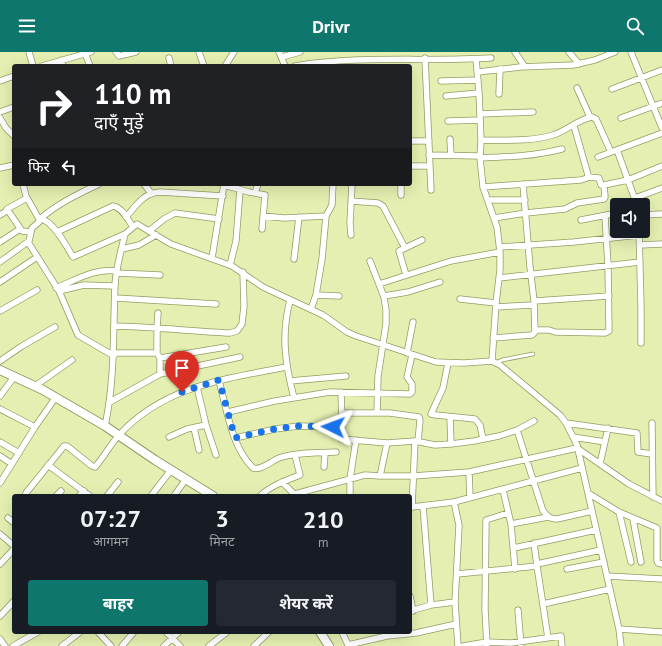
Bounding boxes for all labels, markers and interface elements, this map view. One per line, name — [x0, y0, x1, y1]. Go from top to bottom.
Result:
icon: menu — [16, 15, 38, 37]
text: Drivr — [312, 15, 350, 38]
icon: search — [624, 15, 646, 37]
text: 110 m — [94, 75, 171, 112]
icon: right — [28, 80, 80, 132]
text: दाएँ मुड़ें — [94, 111, 143, 134]
icon: left — [58, 156, 80, 178]
text: फिर — [28, 157, 50, 176]
map controls — [610, 198, 650, 238]
button: sound — [610, 198, 650, 238]
pin — [165, 351, 199, 392]
icon: arrive — [171, 357, 193, 379]
position arrow — [312, 406, 354, 448]
text: 07:27 — [80, 503, 141, 534]
text: 3 — [215, 503, 229, 534]
text: 210 — [303, 504, 344, 535]
text: आगमन — [93, 533, 129, 550]
text: मिनट — [210, 533, 234, 550]
text: m — [318, 534, 328, 551]
button: बाहर — [28, 580, 208, 626]
button: शेयर करें — [216, 580, 396, 626]

